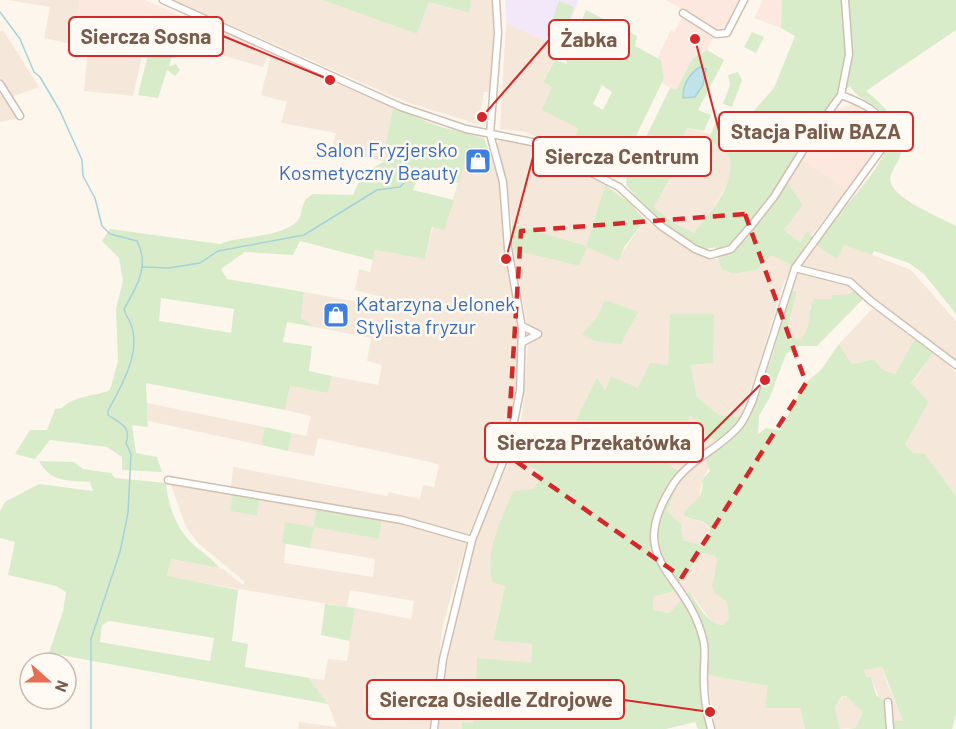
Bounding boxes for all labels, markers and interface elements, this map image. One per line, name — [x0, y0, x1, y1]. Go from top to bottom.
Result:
callout: Siercza Sosna — [69, 17, 223, 56]
callout: Żabka — [549, 20, 629, 59]
text: Siercza Sosna — [81, 23, 211, 48]
text: Żabka — [561, 26, 617, 51]
callout: Stacja Paliw BAZA — [719, 112, 913, 151]
text: Stacja Paliw BAZA — [731, 118, 901, 143]
place label: Salon Fryzjersko Kosmetyczny Beauty — [279, 137, 458, 184]
callout: Siercza Centrum — [533, 137, 711, 176]
text: Siercza Centrum — [545, 143, 699, 168]
shop icon: Salon Fryzjersko Kosmetyczny Beauty — [463, 146, 493, 176]
place label: Katarzyna Jelonek Stylista fryzur — [356, 291, 515, 338]
shop icon: Katarzyna Jelonek Stylista fryzur — [321, 300, 351, 330]
callout: Siercza Przekatówka — [485, 423, 703, 462]
text: Siercza Przekatówka — [497, 429, 691, 454]
north arrow — [18, 651, 78, 711]
text: N — [52, 678, 73, 695]
callout: Siercza Osiedle Zdrojowe — [367, 680, 624, 719]
text: Siercza Osiedle Zdrojowe — [379, 686, 613, 711]

